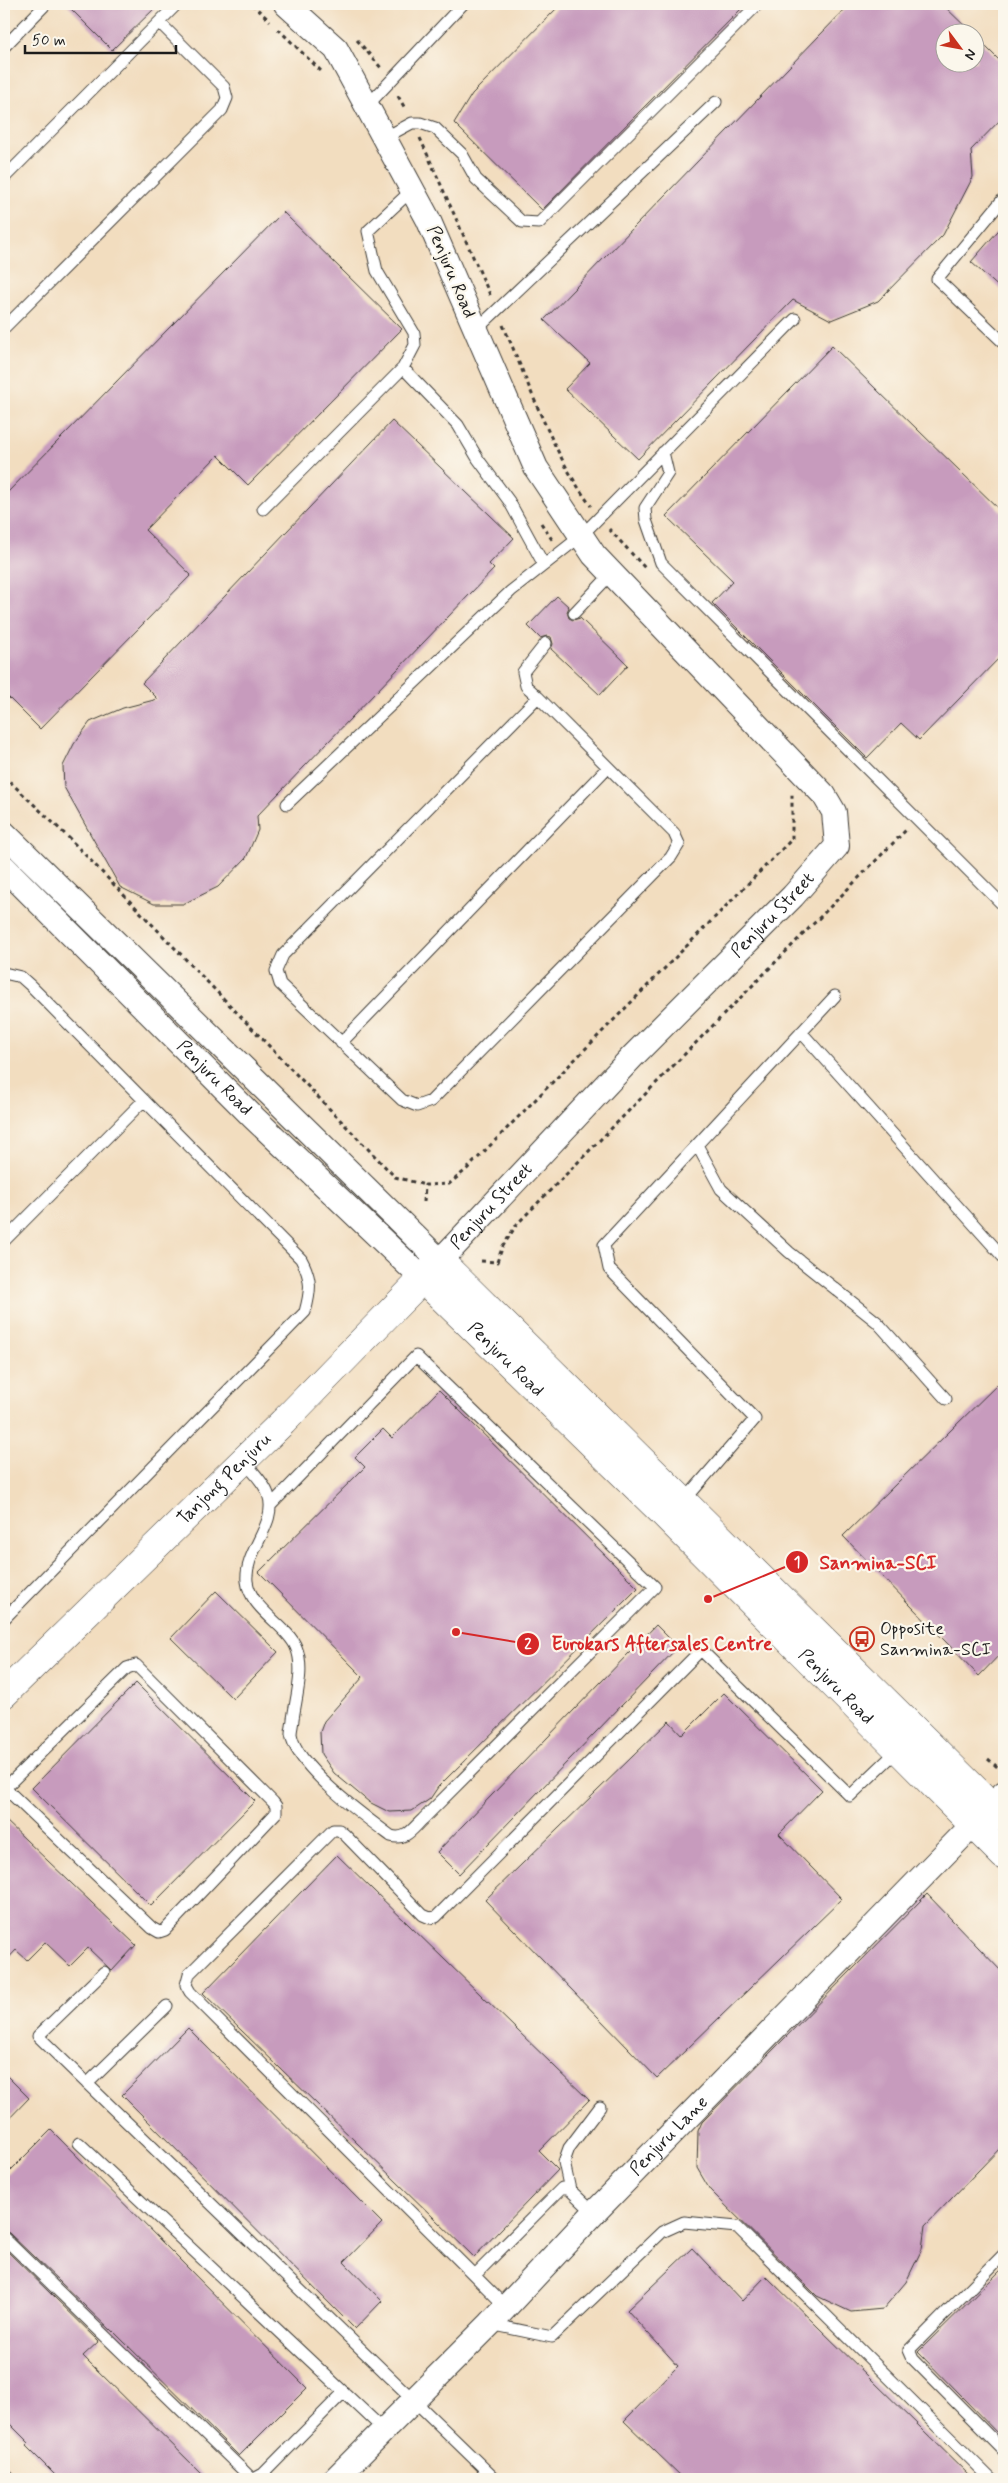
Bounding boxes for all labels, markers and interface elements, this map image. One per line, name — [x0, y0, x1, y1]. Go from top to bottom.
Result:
scale bar — [25, 22, 176, 54]
north arrow — [936, 22, 986, 72]
text: 50 m — [32, 31, 66, 51]
text: N — [960, 46, 980, 63]
street label: Penjuru Road — [421, 222, 481, 322]
street label: Penjuru Street — [726, 867, 820, 963]
street label: Penjuru Road — [171, 1035, 257, 1121]
street label: Penjuru Street — [445, 1158, 538, 1255]
street label: Penjuru Road — [462, 1317, 549, 1402]
street label: Tanjong Penjuru — [172, 1427, 277, 1530]
callout: Sanmina-SCI — [785, 1545, 947, 1579]
text: Sanmina-SCI — [819, 1551, 937, 1576]
text: 1 — [794, 1553, 800, 1573]
place label: Opposite Sanmina-SCI — [880, 1617, 991, 1662]
bus stop icon: Opposite Sanmina-SCI — [849, 1626, 875, 1652]
callout: Eurokars Aftersales Centre — [516, 1627, 784, 1661]
text: Eurokars Aftersales Centre — [552, 1632, 773, 1657]
text: 2 — [524, 1635, 532, 1655]
street label: Penjuru Road — [793, 1644, 879, 1730]
street label: Penjuru Lane — [625, 2091, 714, 2181]

